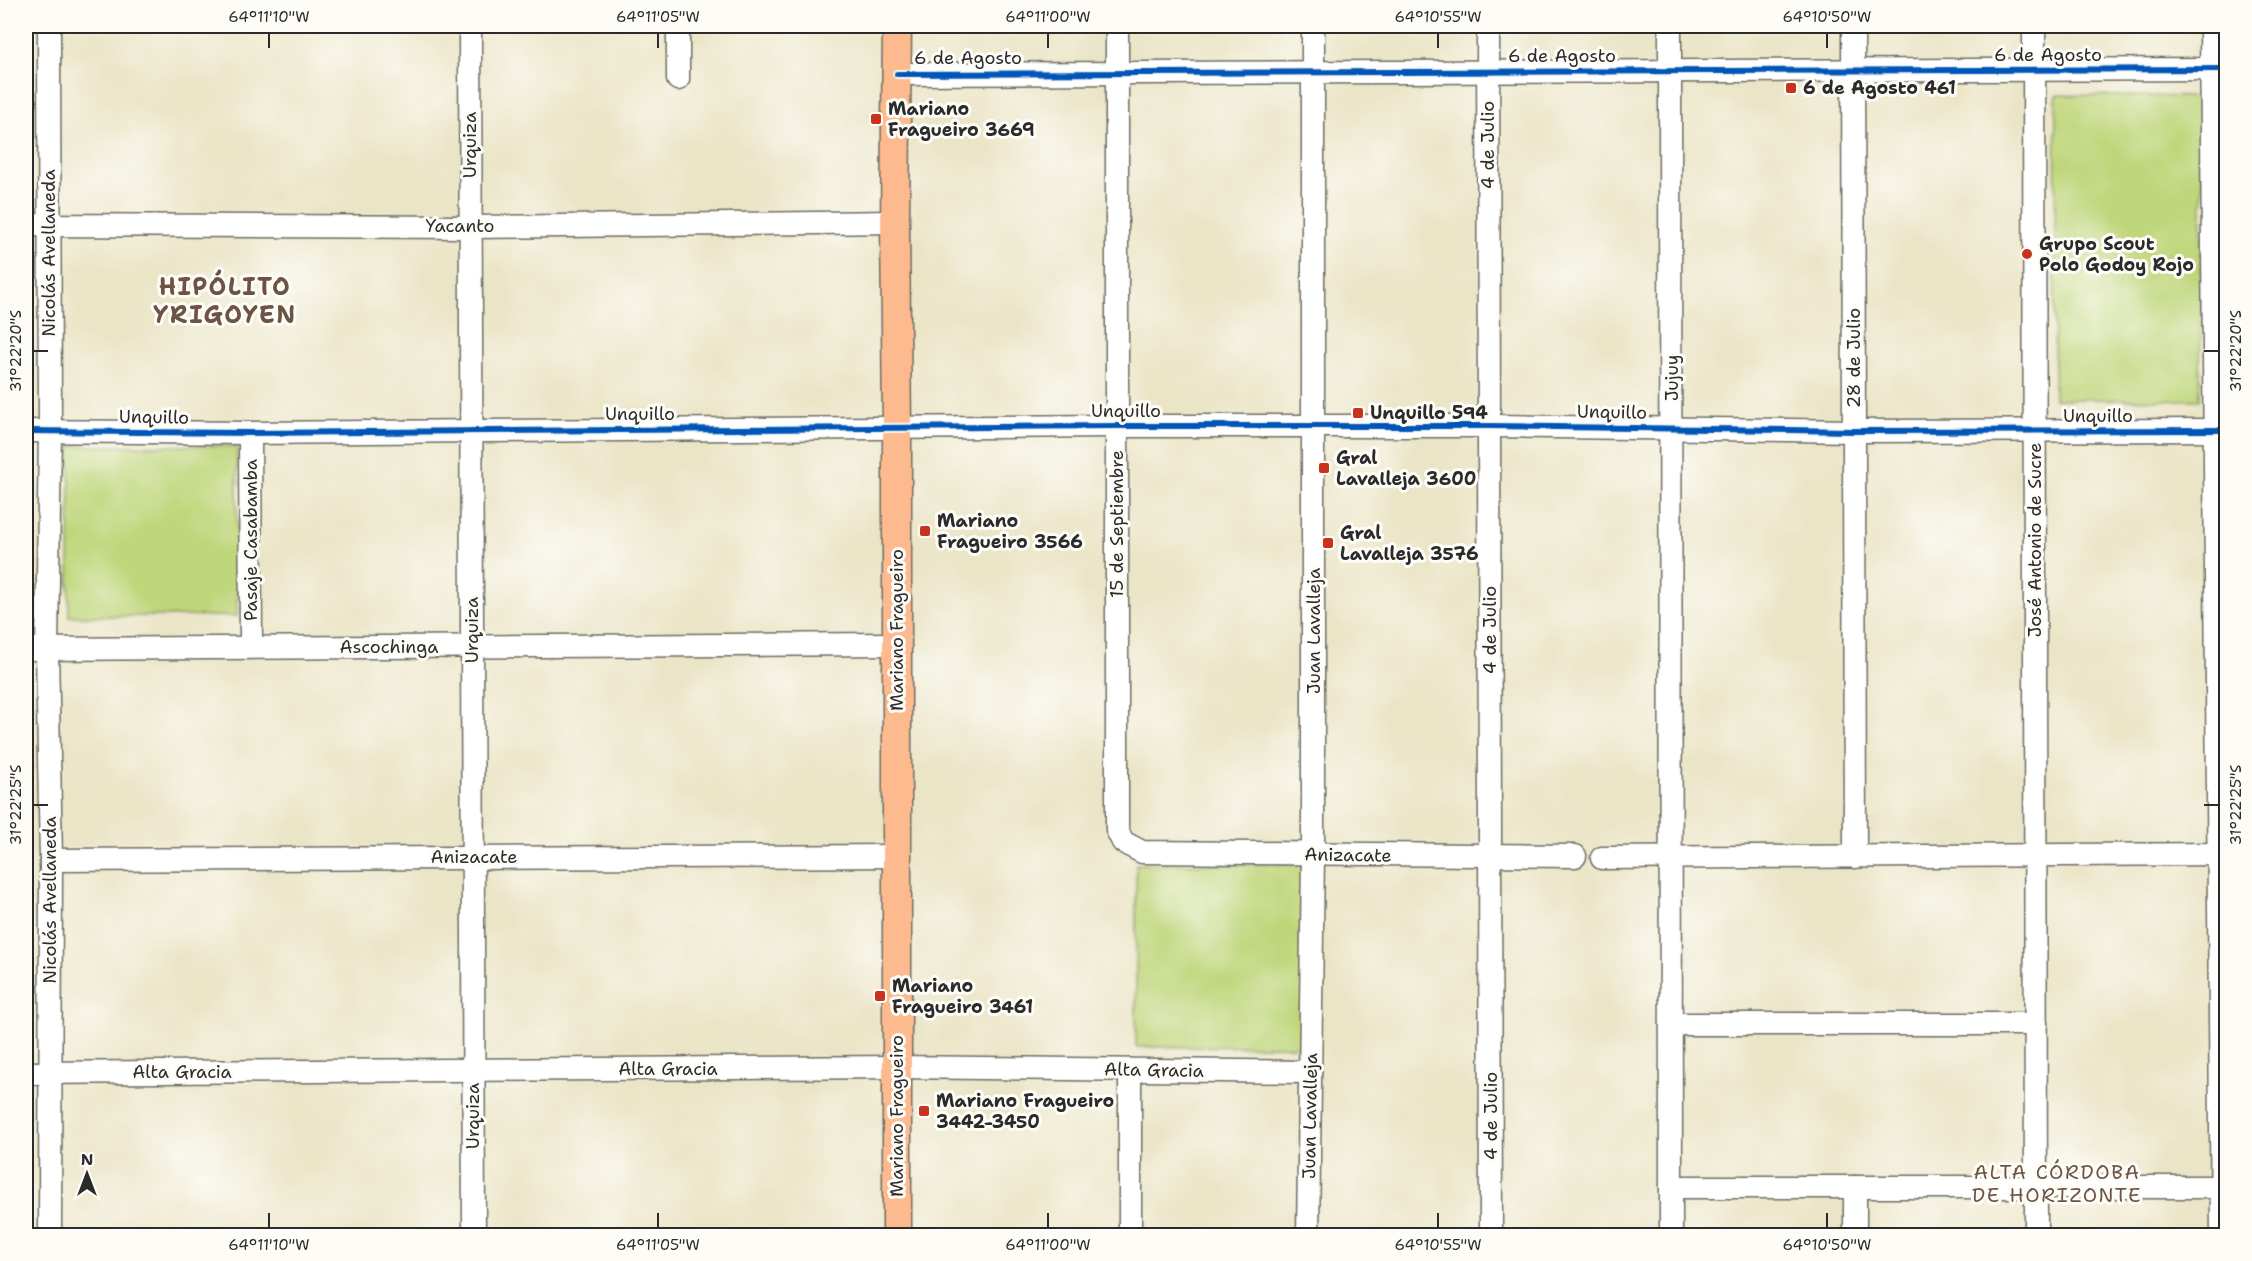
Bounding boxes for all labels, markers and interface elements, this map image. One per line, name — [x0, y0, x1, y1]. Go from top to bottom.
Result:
text: 64°11'10"W — [228, 7, 310, 27]
text: 64°11'05"W — [616, 7, 700, 27]
text: 64°11'00"W — [1005, 7, 1091, 27]
text: 64°10'55"W — [1394, 7, 1482, 27]
text: 64°10'50"W — [1783, 7, 1871, 27]
street label: 6 de Agosto — [1994, 43, 2102, 67]
street label: 6 de Agosto — [1508, 44, 1616, 68]
street label: 6 de Agosto — [914, 46, 1022, 70]
place label: 6 de Agosto 461 — [1803, 76, 1956, 100]
marker: 6 de Agosto 461 — [1784, 81, 1798, 95]
place label: Mariano Fragueiro 3669 — [888, 97, 1035, 142]
street label: 4 de Julio — [1476, 101, 1500, 189]
street label: Urquiza — [458, 112, 482, 178]
marker: Mariano Fragueiro 3669 — [869, 112, 883, 126]
street label: Nicolás Avellaneda — [37, 169, 61, 337]
street label: Yacanto — [426, 214, 494, 238]
place label: Grupo Scout Polo Godoy Rojo — [2039, 232, 2194, 277]
marker: Grupo Scout Polo Godoy Rojo — [2020, 247, 2034, 261]
district label: HIPÓLITO YRIGOYEN — [153, 269, 297, 331]
street label: 28 de Julio — [1842, 308, 1866, 408]
text: 31°22'20"S — [6, 310, 26, 392]
text: 31°22'20"S — [2226, 310, 2246, 392]
street label: Jujuy — [1660, 355, 1684, 401]
street label: Unquillo — [1091, 399, 1161, 423]
street label: Unquillo — [1577, 399, 1647, 425]
place label: Unquillo 594 — [1370, 401, 1488, 425]
street label: Unquillo — [605, 402, 675, 426]
street label: Unquillo — [119, 404, 189, 430]
street label: Unquillo — [2063, 404, 2133, 428]
marker: Unquillo 594 — [1351, 406, 1365, 420]
street label: José Antonio de Sucre — [2023, 443, 2047, 637]
place label: Gral Lavalleja 3600 — [1336, 446, 1476, 491]
street label: 15 de Septiembre — [1105, 450, 1129, 598]
street label: Pasaje Casabamba — [239, 459, 263, 621]
marker: Gral Lavalleja 3600 — [1317, 461, 1331, 475]
place label: Mariano Fragueiro 3566 — [937, 509, 1083, 554]
place label: Gral Lavalleja 3576 — [1340, 521, 1479, 566]
marker: Mariano Fragueiro 3566 — [918, 524, 932, 538]
marker: Gral Lavalleja 3576 — [1321, 536, 1335, 550]
street label: Mariano Fragueiro — [885, 549, 909, 711]
street label: Juan Lavalleja — [1302, 568, 1326, 694]
street label: 4 de Julio — [1478, 586, 1502, 674]
street label: Urquiza — [460, 597, 484, 663]
street label: Ascochinga — [340, 635, 438, 659]
text: 31°22'25"S — [6, 765, 26, 845]
text: 31°22'25"S — [2226, 765, 2246, 845]
street label: Nicolás Avellaneda — [38, 816, 62, 984]
street label: Anizacate — [1304, 842, 1392, 868]
street label: Anizacate — [430, 845, 518, 869]
place label: Mariano Fragueiro 3461 — [892, 974, 1033, 1019]
marker: Mariano Fragueiro 3461 — [873, 989, 887, 1003]
street label: Mariano Fragueiro — [885, 1035, 909, 1197]
street label: Juan Lavalleja — [1297, 1053, 1323, 1179]
street label: Alta Gracia — [618, 1057, 718, 1081]
street label: Alta Gracia — [1104, 1057, 1204, 1083]
street label: Alta Gracia — [132, 1060, 232, 1084]
street label: 4 de Julio — [1479, 1072, 1503, 1160]
street label: Urquiza — [461, 1083, 485, 1149]
place label: Mariano Fragueiro 3442-3450 — [936, 1089, 1114, 1134]
marker: Mariano Fragueiro 3442-3450 — [917, 1104, 931, 1118]
north arrow — [57, 1144, 117, 1204]
text: N — [81, 1149, 93, 1170]
district label: ALTA CÓRDOBA DE HORIZONTE — [1972, 1159, 2142, 1208]
text: 64°11'10"W — [228, 1235, 310, 1255]
text: 64°11'05"W — [616, 1235, 700, 1255]
text: 64°11'00"W — [1005, 1235, 1091, 1255]
text: 64°10'55"W — [1394, 1235, 1482, 1255]
text: 64°10'50"W — [1783, 1235, 1871, 1255]

